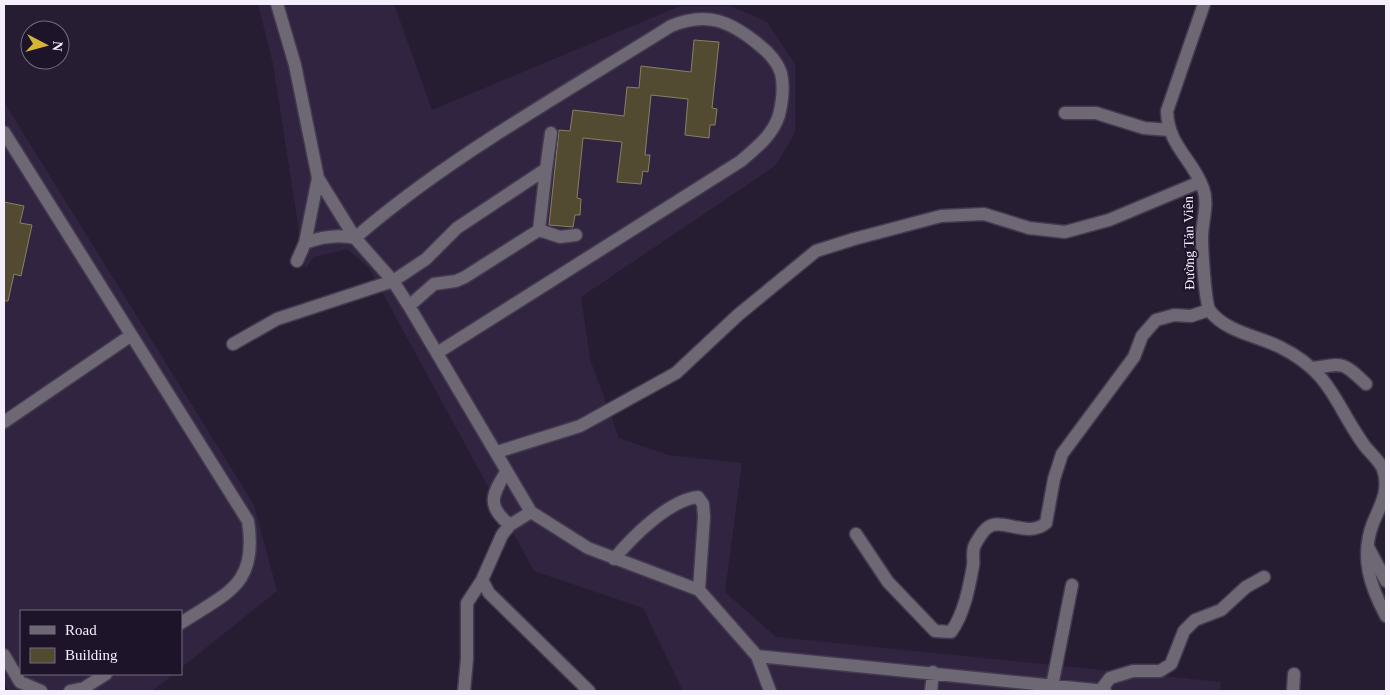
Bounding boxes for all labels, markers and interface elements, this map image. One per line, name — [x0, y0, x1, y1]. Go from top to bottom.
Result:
north arrow — [20, 20, 70, 70]
text: N — [49, 40, 65, 52]
street label: Đường Tản Viên — [1181, 196, 1197, 290]
legend — [20, 610, 182, 675]
text: Road — [65, 622, 97, 638]
text: Building — [65, 647, 118, 663]

